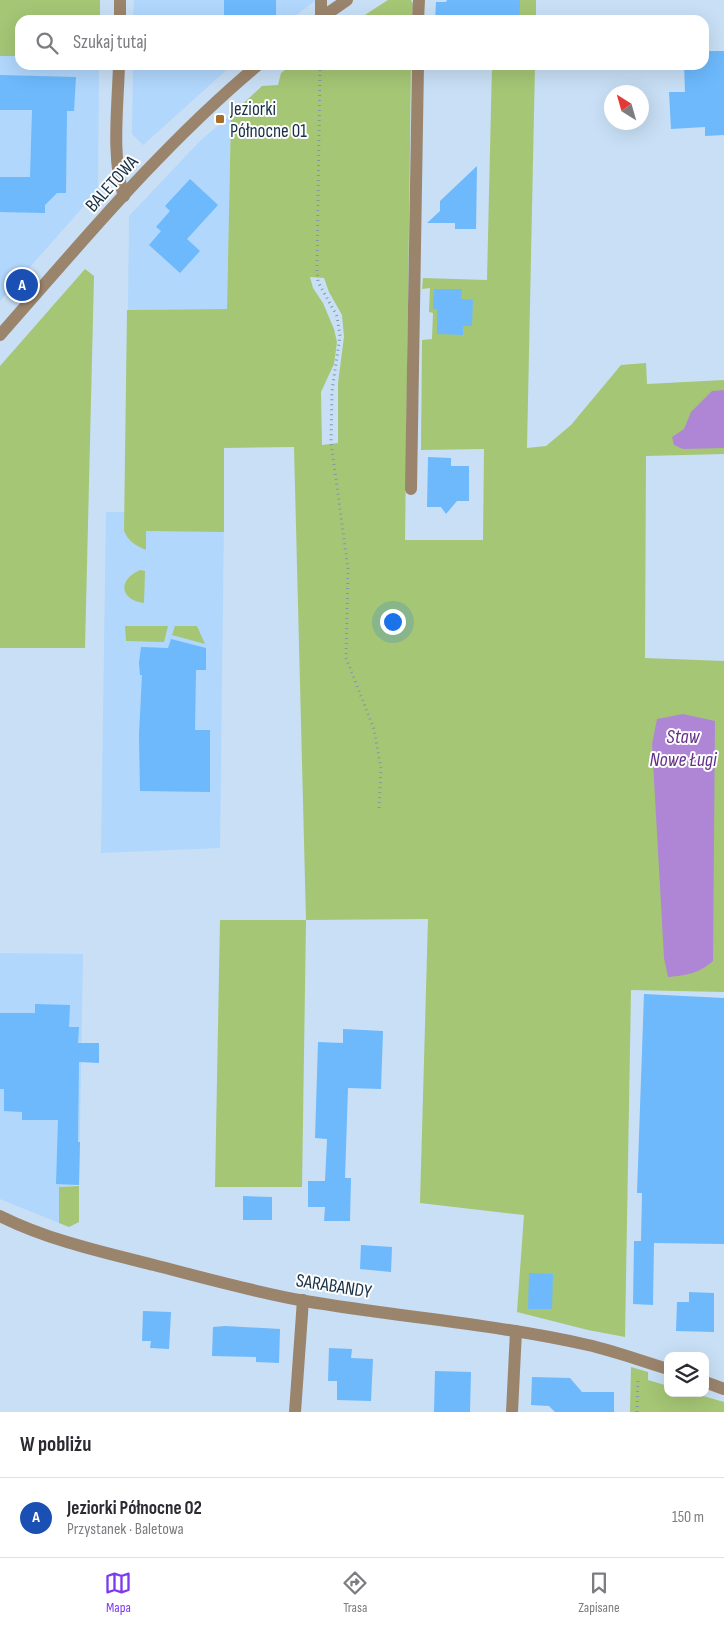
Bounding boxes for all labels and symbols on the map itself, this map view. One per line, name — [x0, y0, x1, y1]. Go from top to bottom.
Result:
north arrow — [604, 85, 649, 130]
place label: Jeziorki Północne 01 — [229, 98, 307, 143]
marker: Jeziorki Północne 01 — [214, 113, 226, 125]
street label: BALETOWA — [81, 150, 144, 217]
pin: A — [6, 266, 38, 304]
your location — [380, 609, 406, 635]
water label: Staw Nowe Ługi — [649, 725, 718, 772]
street label: SARABANDY — [294, 1269, 373, 1304]

